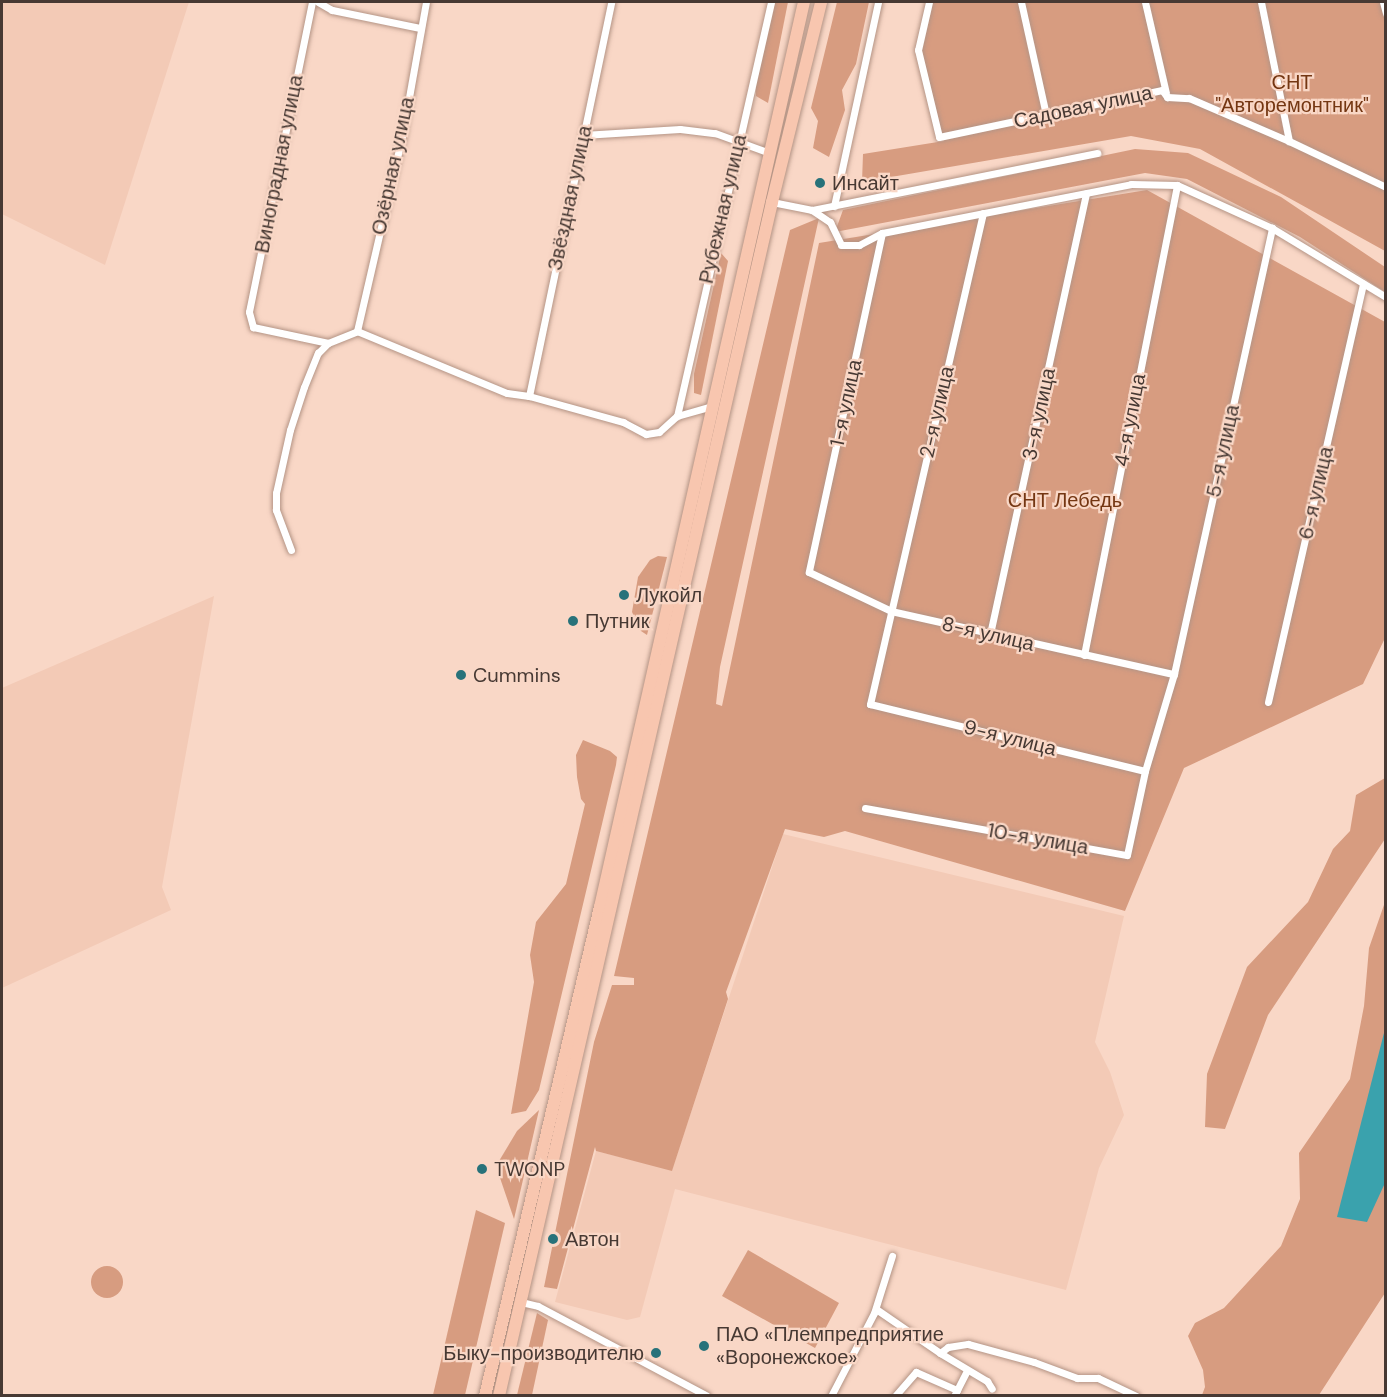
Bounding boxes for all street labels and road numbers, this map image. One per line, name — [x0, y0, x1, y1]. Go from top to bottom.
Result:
street label: Виноградная улица — [250, 73, 308, 255]
street label: Садовая улица — [1011, 81, 1155, 133]
street label: Озёрная улица — [367, 95, 419, 237]
street label: Звёздная улица — [543, 123, 597, 273]
street label: Рубежная улица — [694, 132, 752, 286]
street label: 1-я улица — [825, 357, 867, 449]
street label: 2-я улица — [915, 364, 959, 460]
street label: 3-я улица — [1018, 366, 1060, 462]
street label: 4-я улица — [1109, 372, 1151, 468]
street label: 5-я улица — [1201, 402, 1245, 500]
street label: 6-я улица — [1294, 444, 1338, 542]
street label: 8-я улица — [939, 612, 1037, 656]
street label: 9-я улица — [961, 715, 1059, 761]
street label: 10-я улица — [986, 818, 1090, 860]

